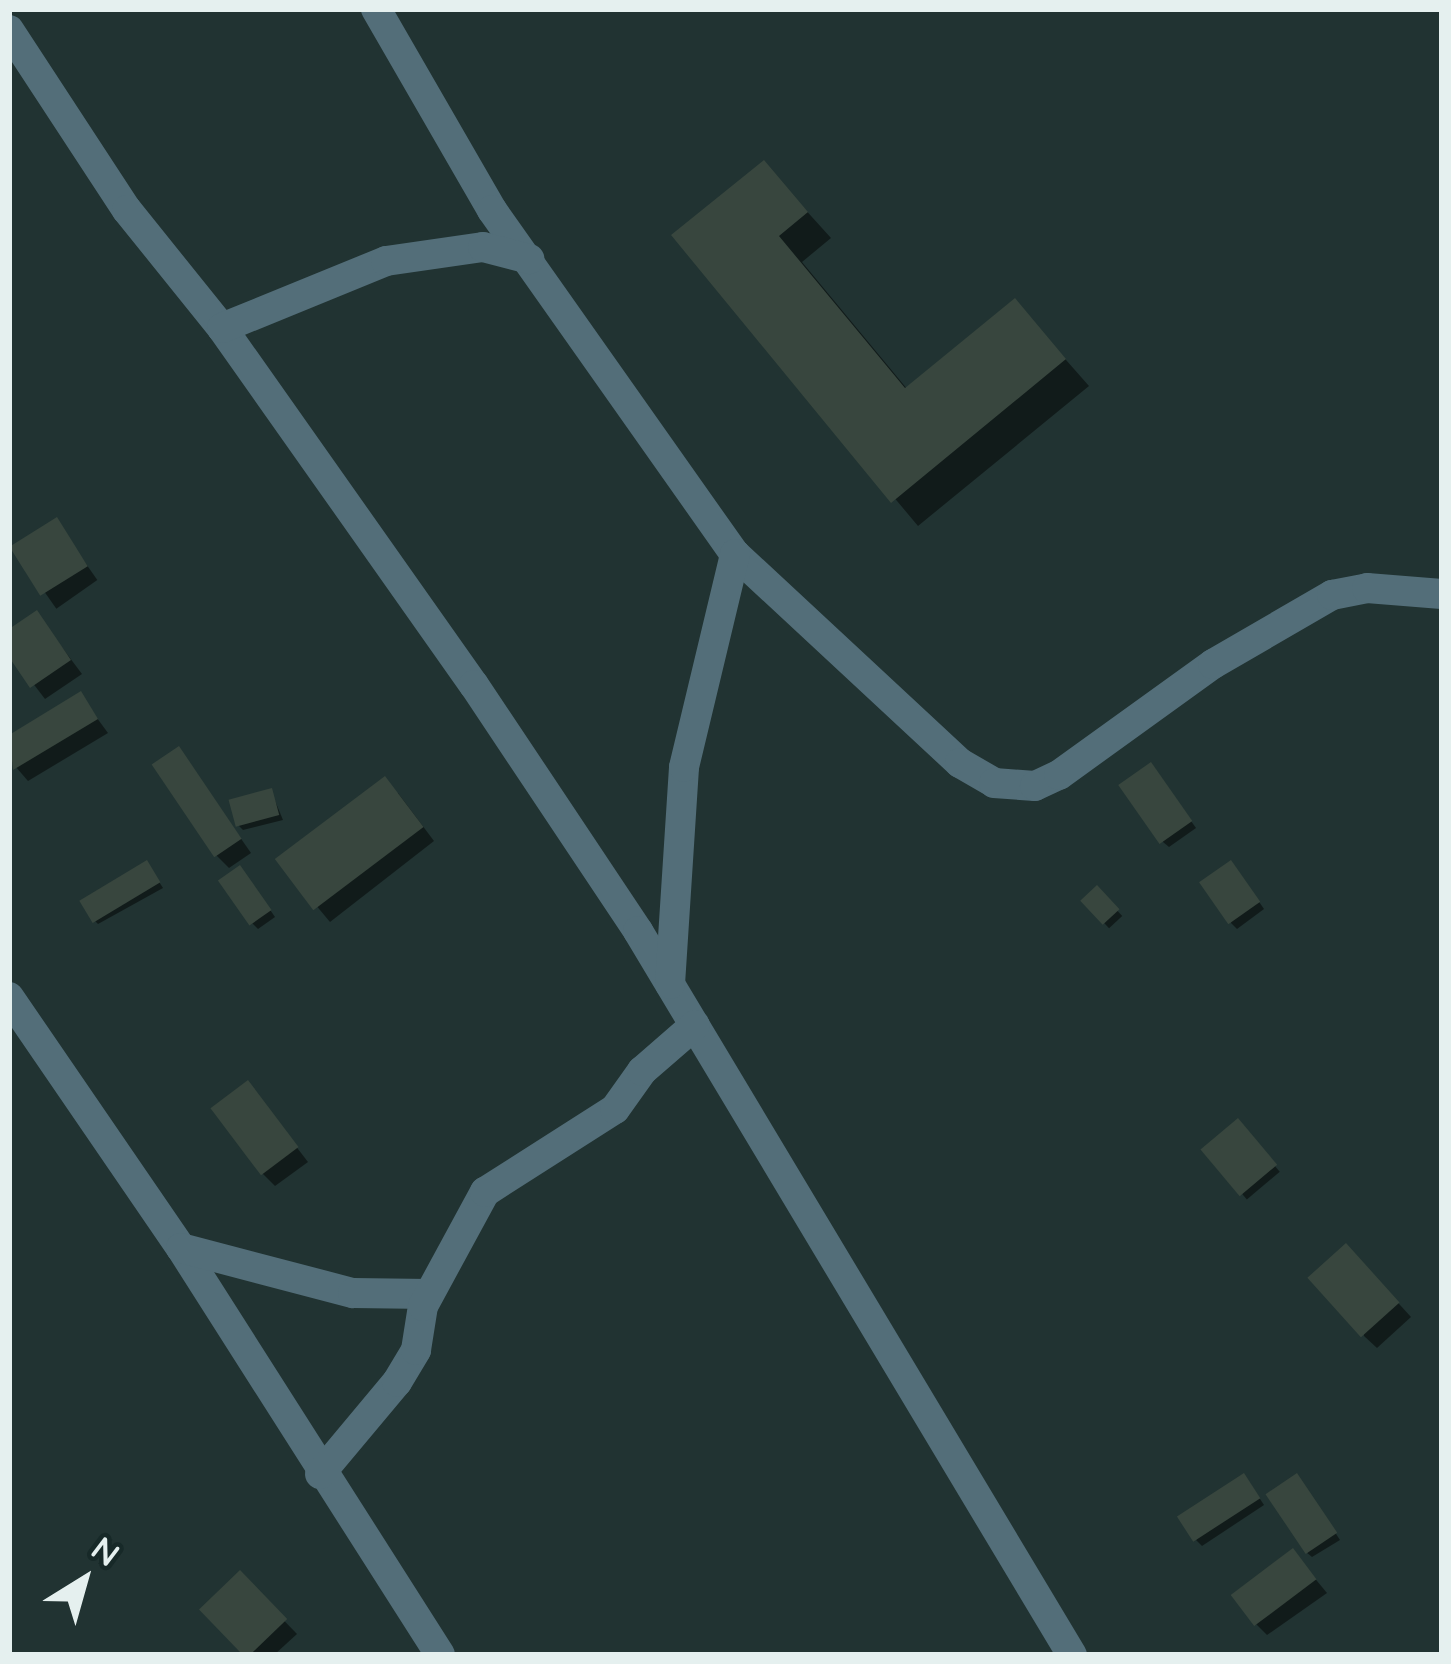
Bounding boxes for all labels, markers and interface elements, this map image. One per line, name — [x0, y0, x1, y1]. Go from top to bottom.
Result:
north arrow — [24, 1520, 144, 1640]
text: N — [84, 1527, 128, 1575]

